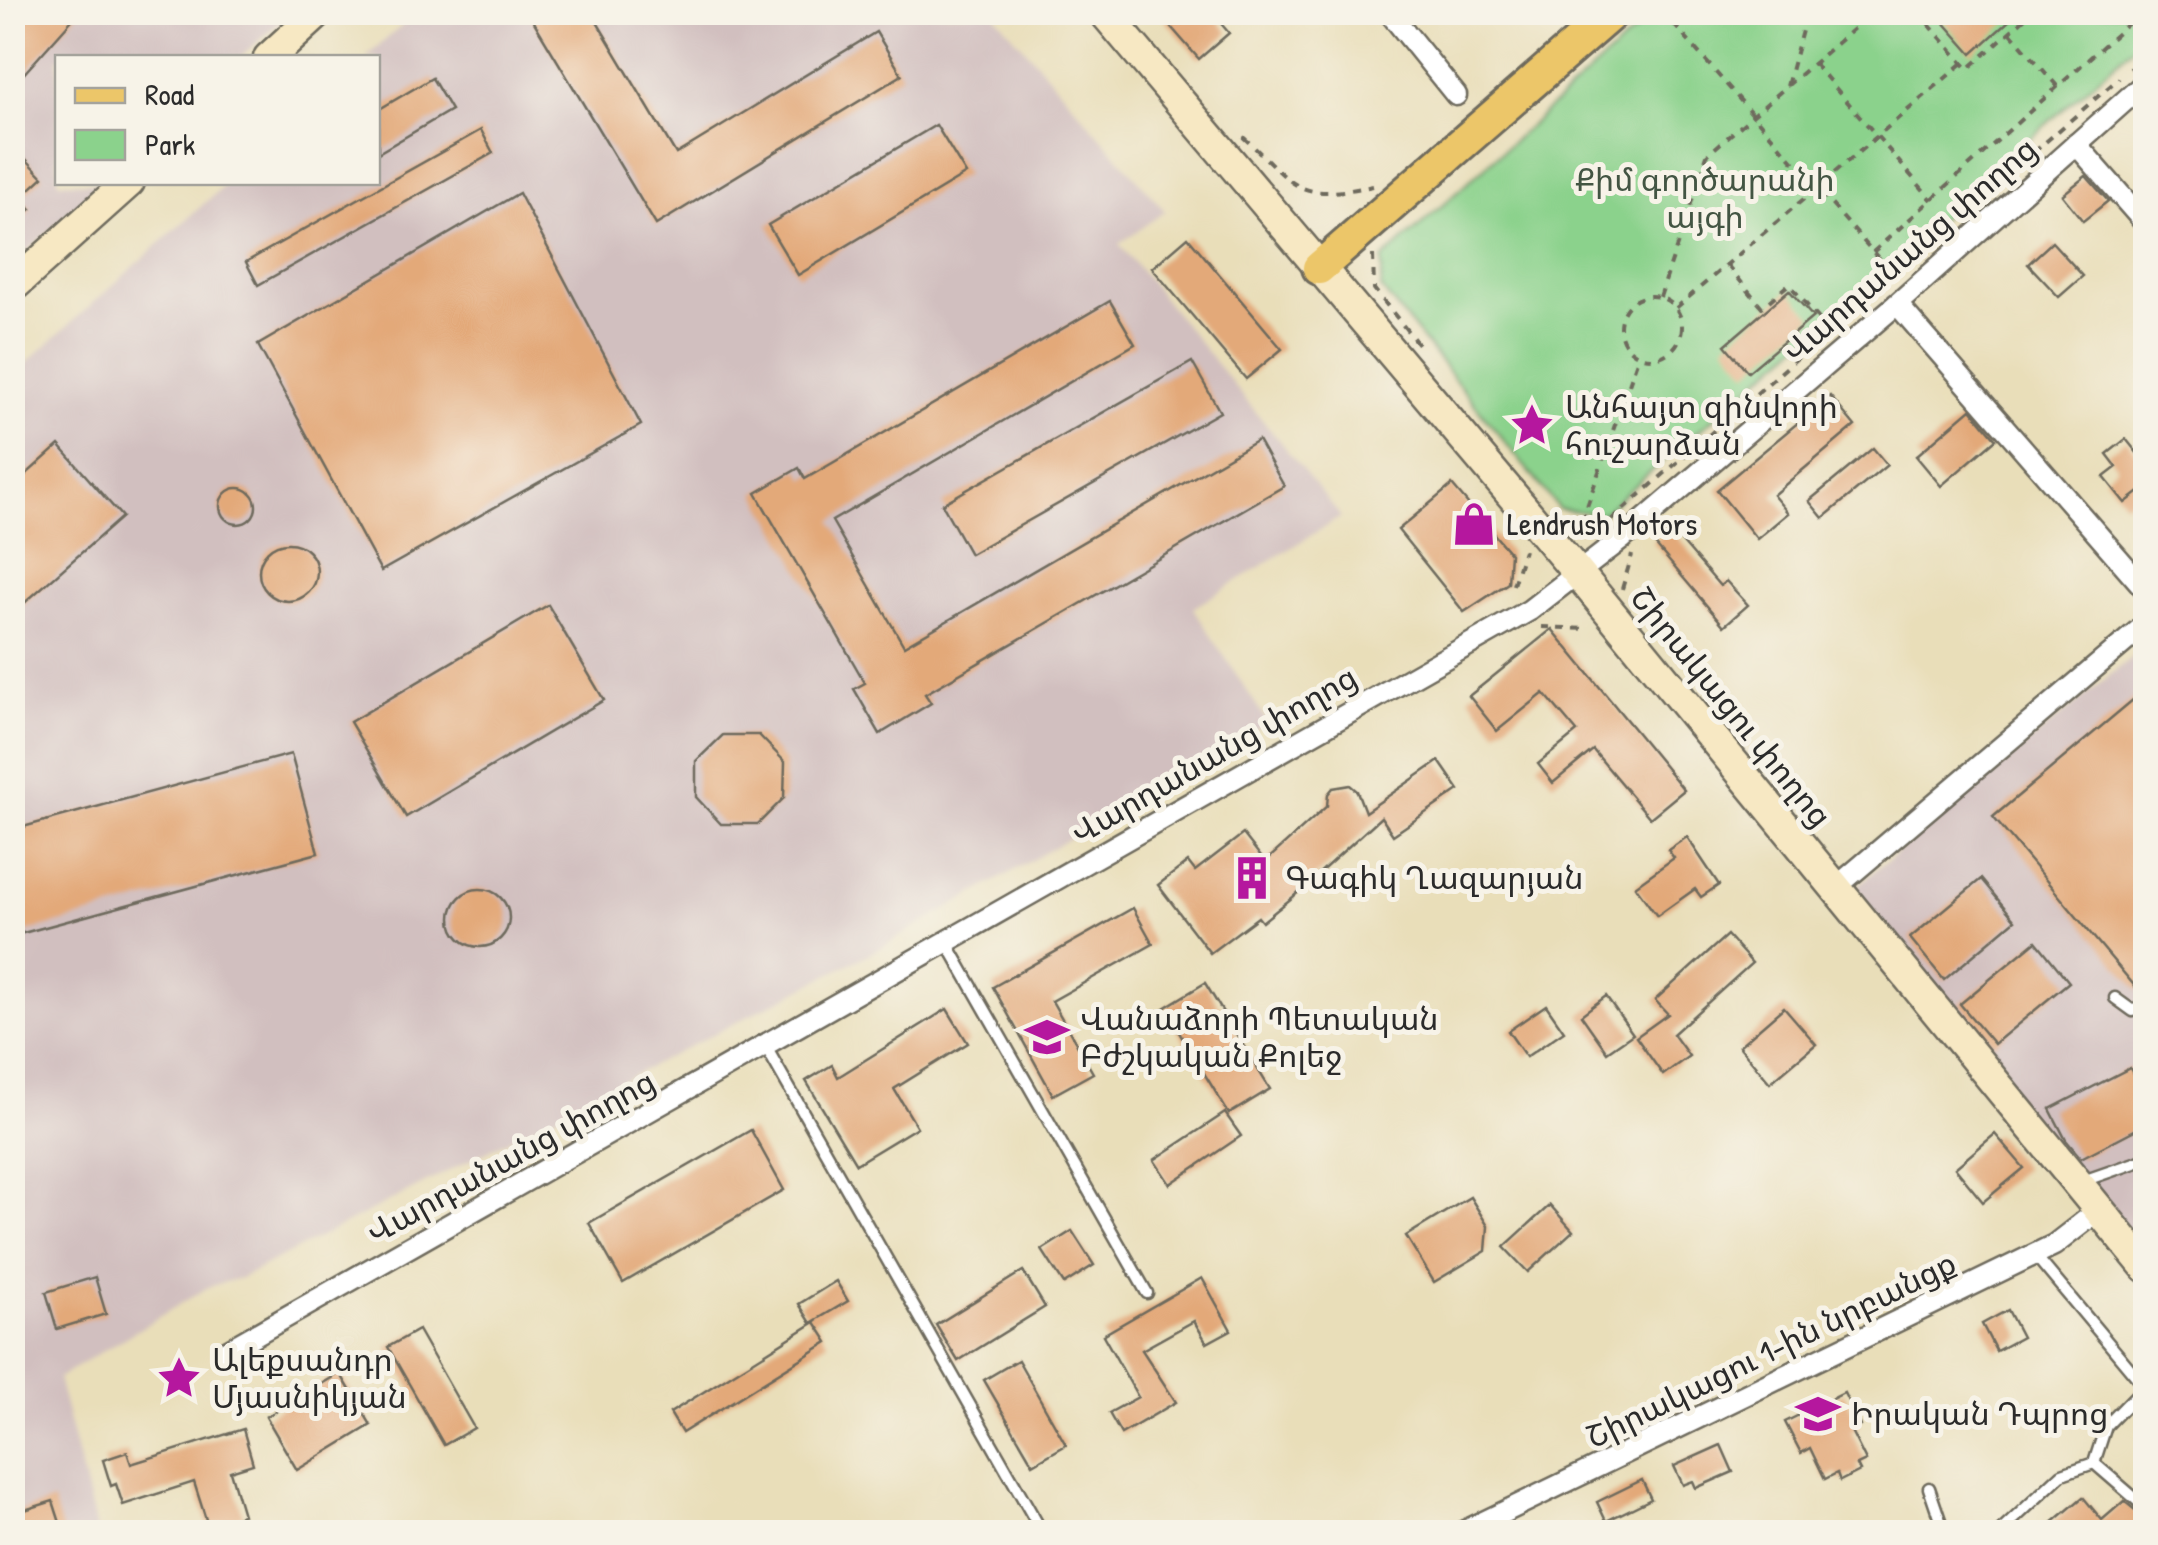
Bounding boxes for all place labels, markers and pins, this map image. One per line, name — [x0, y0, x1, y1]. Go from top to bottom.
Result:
place label: Անհայտ զինվորի հուշարձան — [1565, 385, 1838, 465]
place icon: Անհայտ զինվորի հուշարձան — [1508, 401, 1556, 449]
shop icon: Lendrush Motors — [1450, 500, 1498, 548]
place label: Lendrush Motors — [1507, 502, 1697, 545]
building icon: Գագիկ Ղազարյան — [1228, 854, 1276, 902]
place label: Գագիկ Ղազարյան — [1285, 856, 1583, 899]
place label: Վանաձորի Պետական Բժշկական Քոլեջ — [1080, 997, 1439, 1077]
school or university icon: Վանաձորի Պետական Բժշկական Քոլեջ — [1023, 1013, 1071, 1061]
place label: Ալեքսանդր Մյասնիկյան — [212, 1338, 407, 1418]
place icon: Ալեքսանդր Մյասնիկյան — [155, 1354, 203, 1402]
school or university icon: Իրական Դպրոց — [1794, 1390, 1842, 1438]
place label: Իրական Դպրոց — [1851, 1392, 2108, 1435]

